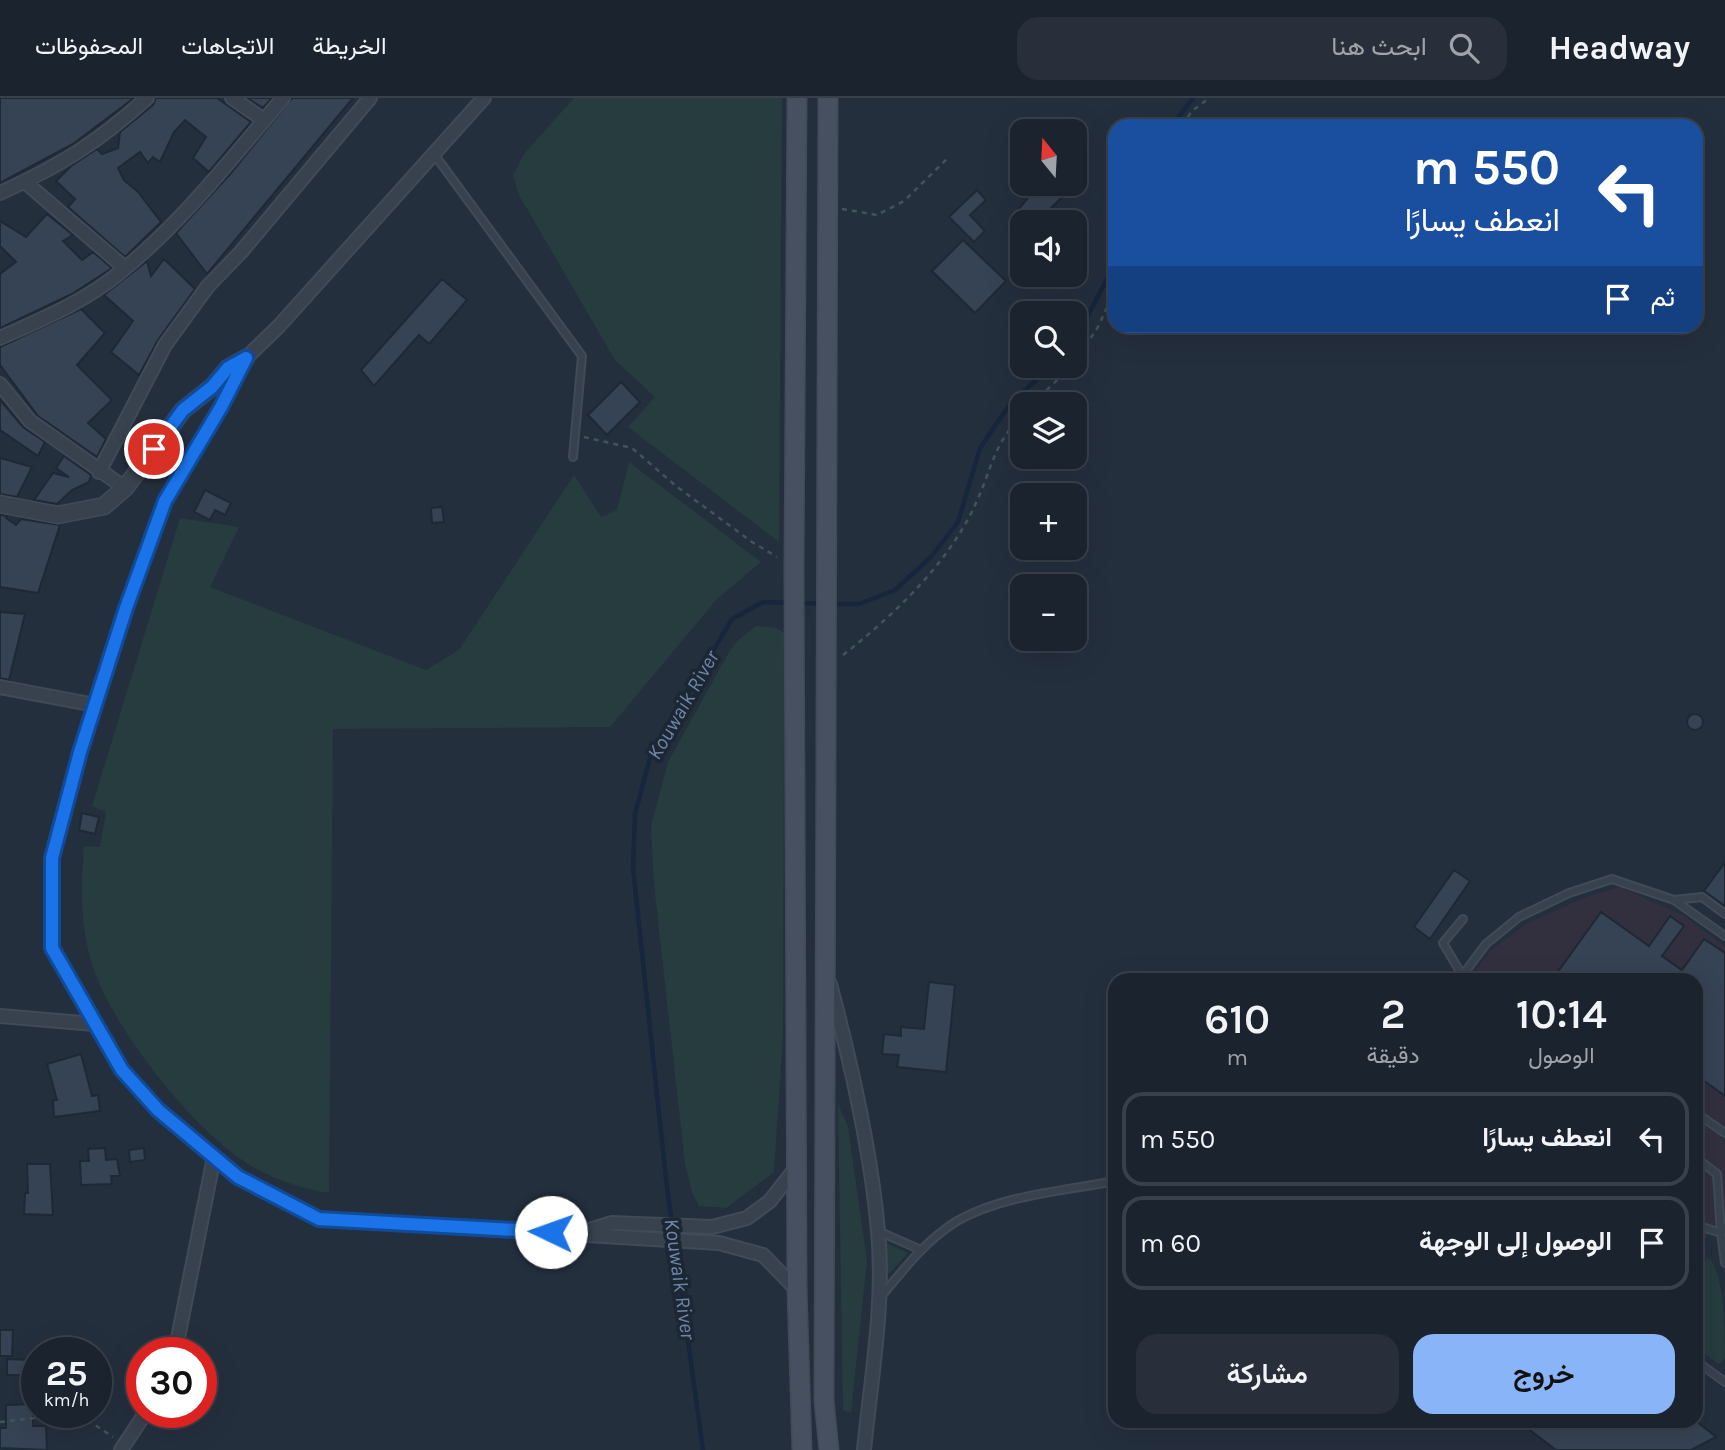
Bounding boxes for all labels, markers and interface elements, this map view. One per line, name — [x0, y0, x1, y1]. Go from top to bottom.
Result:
search box — [1017, 17, 1507, 80]
icon: search — [1445, 29, 1483, 67]
text: Headway — [1549, 29, 1690, 67]
text: ابحث هنا — [1331, 31, 1427, 62]
text: المحفوظات — [35, 32, 143, 60]
text: الاتجاهات — [181, 32, 274, 60]
text: الخريطة — [312, 32, 387, 60]
north arrow — [1010, 119, 1087, 196]
map controls — [1010, 119, 1087, 651]
text: 550 m — [1413, 139, 1560, 196]
icon: left — [1584, 147, 1675, 238]
text: انعطف يسارًا — [1405, 202, 1560, 239]
button: sound — [1010, 210, 1087, 287]
icon: arrive — [1599, 280, 1637, 318]
text: ثم — [1651, 282, 1675, 313]
button: search — [1010, 301, 1087, 378]
button: layers — [1010, 392, 1087, 469]
pin — [124, 419, 184, 479]
icon: arrive — [135, 430, 173, 468]
button: + — [1010, 483, 1087, 560]
button: − — [1010, 574, 1087, 651]
water label: Kouwaik River — [642, 645, 724, 764]
text: 2 — [1380, 989, 1406, 1039]
text: 10:14 — [1516, 989, 1607, 1039]
text: 610 — [1204, 994, 1270, 1044]
text: دقيقة — [1366, 1042, 1420, 1069]
text: الوصول — [1528, 1042, 1595, 1069]
text: m — [1226, 1044, 1248, 1071]
icon: left — [1633, 1120, 1671, 1158]
text: انعطف يسارًا — [1482, 1122, 1612, 1153]
text: 550 m — [1140, 1124, 1215, 1155]
position arrow — [514, 1195, 588, 1269]
water label: Kouwaik River — [660, 1217, 700, 1342]
icon: arrive — [1633, 1224, 1671, 1262]
text: الوصول إلى الوجهة — [1419, 1226, 1612, 1257]
text: 60 m — [1140, 1228, 1201, 1259]
button: مشاركة — [1136, 1334, 1399, 1414]
button: خروج — [1413, 1334, 1675, 1414]
speed limit sign: 30 — [126, 1337, 217, 1428]
text: 25 — [46, 1353, 87, 1394]
text: km/h — [44, 1389, 89, 1411]

